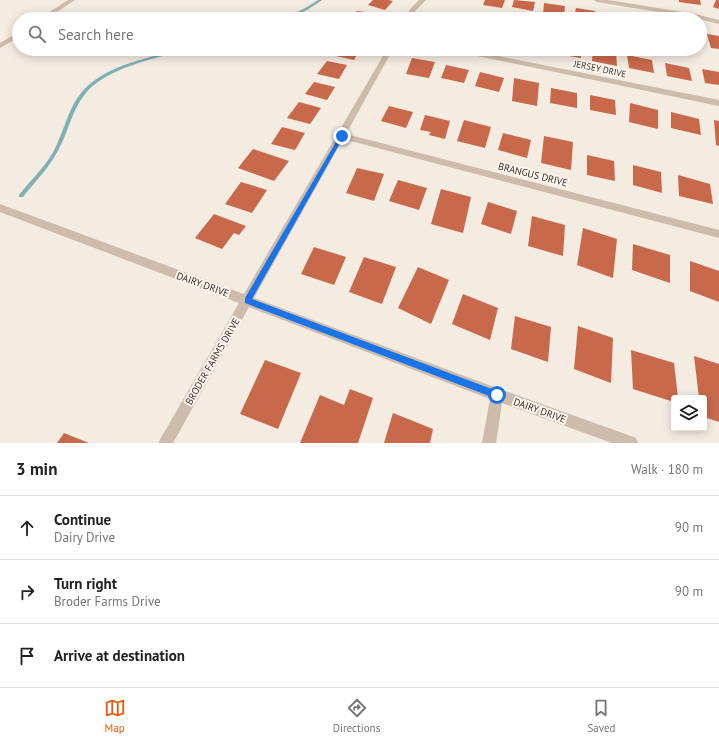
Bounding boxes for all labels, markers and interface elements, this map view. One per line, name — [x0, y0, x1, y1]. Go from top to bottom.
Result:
search box — [12, 12, 707, 56]
icon: search — [26, 23, 48, 45]
text: Search here — [58, 25, 134, 44]
street label: JERSEY DRIVE — [572, 57, 628, 79]
route end — [333, 127, 351, 145]
street label: BRANGUS DRIVE — [497, 160, 569, 189]
street label: DAIRY DRIVE — [175, 269, 231, 300]
street label: BRODER FARMS DRIVE — [182, 316, 243, 407]
route start — [488, 386, 506, 404]
street label: DAIRY DRIVE — [512, 395, 568, 426]
map controls — [671, 395, 707, 431]
button: layers — [671, 395, 707, 431]
text: 3 min — [16, 458, 57, 480]
text: Walk · 180 m — [631, 461, 703, 478]
text: Continue — [54, 510, 111, 529]
icon: ahead — [16, 517, 38, 539]
text: 90 m — [675, 519, 703, 536]
text: Dairy Drive — [54, 529, 115, 546]
text: Turn right — [54, 574, 117, 593]
icon: right — [16, 581, 38, 603]
text: 90 m — [675, 583, 703, 600]
text: Broder Farms Drive — [54, 593, 161, 610]
icon: arrive — [16, 645, 38, 667]
text: Arrive at destination — [54, 646, 185, 665]
tab: Map — [104, 697, 126, 735]
tab: Directions — [333, 697, 380, 735]
tab: Saved — [587, 697, 615, 735]

